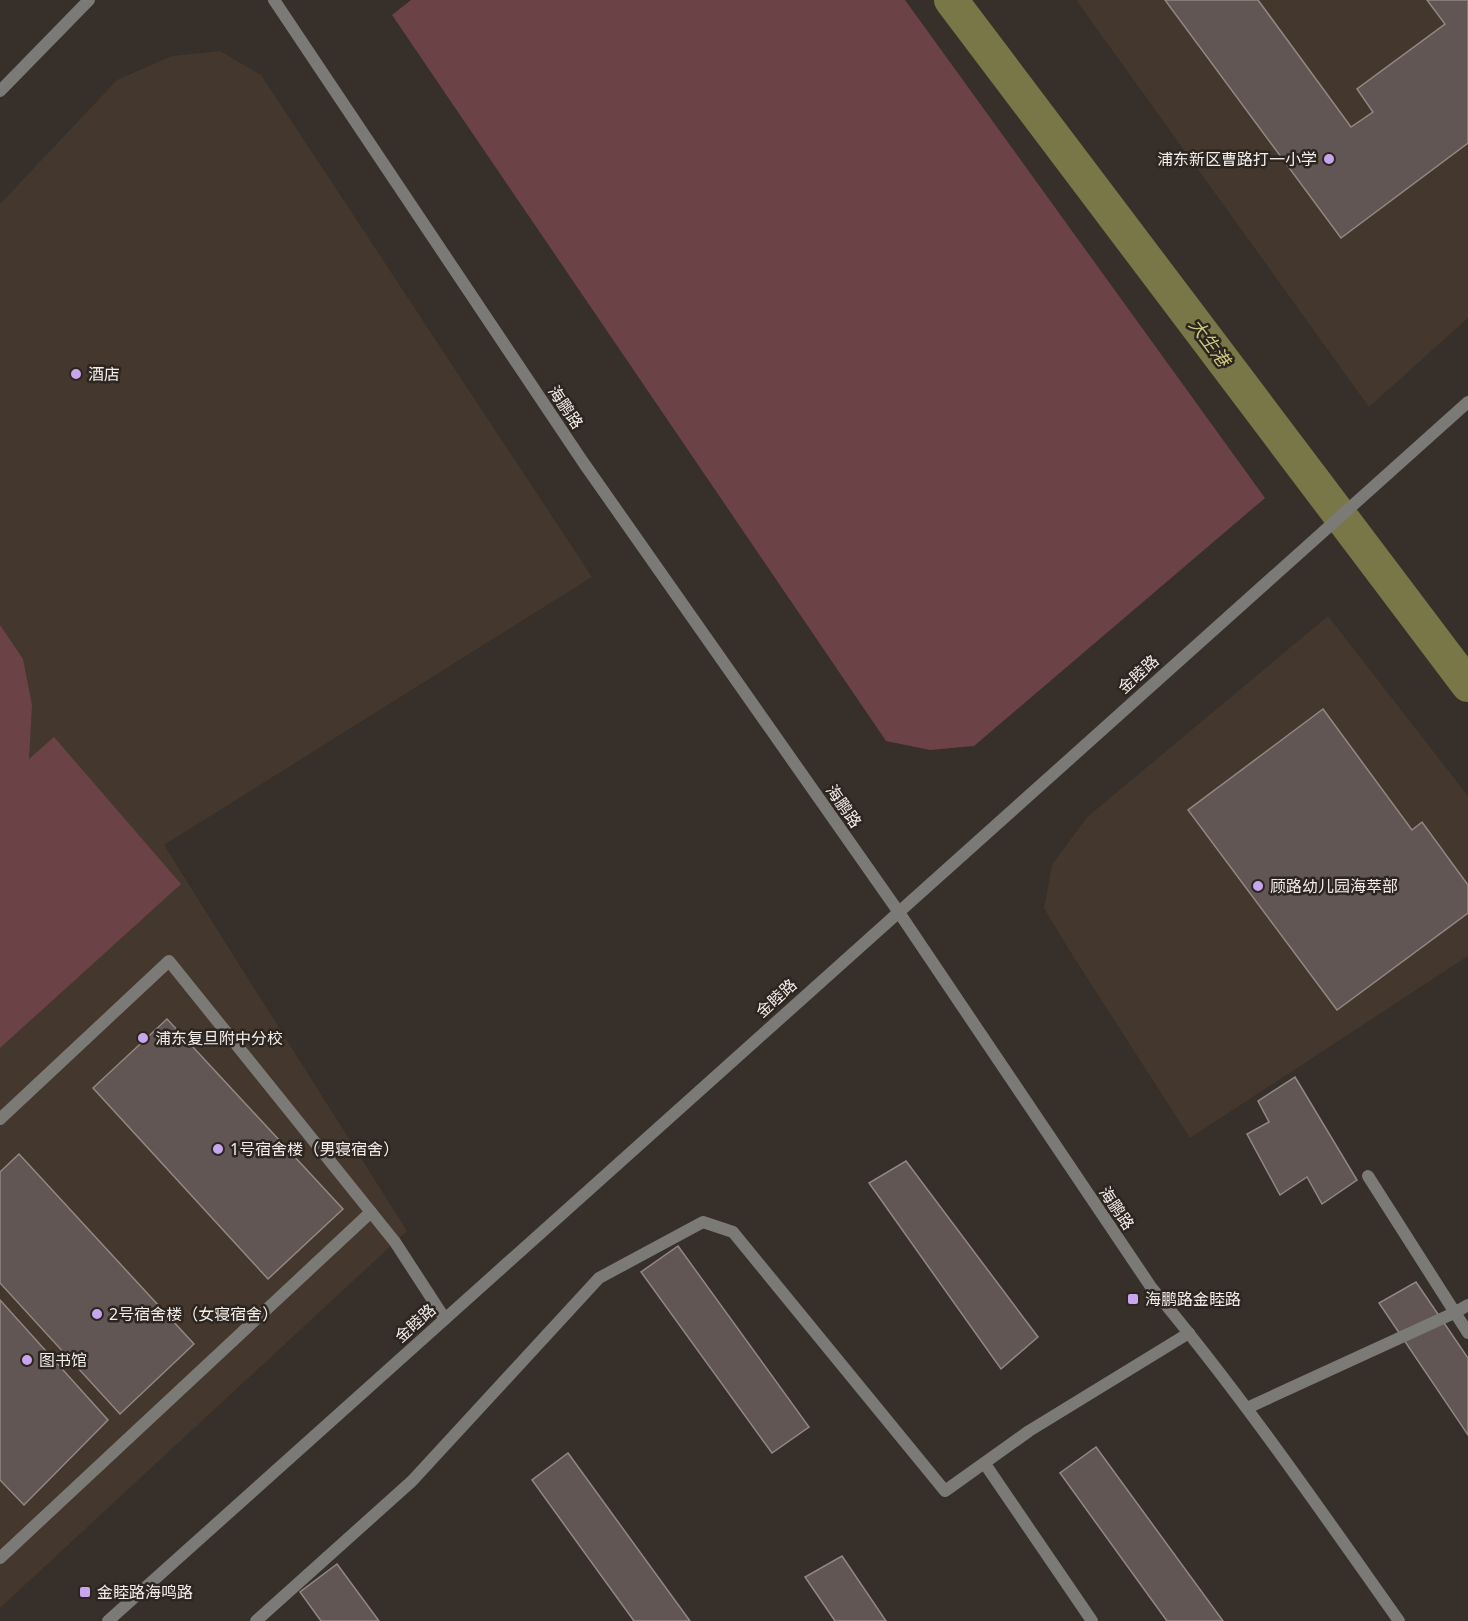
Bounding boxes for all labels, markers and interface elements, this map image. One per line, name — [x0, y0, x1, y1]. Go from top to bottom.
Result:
place label: 浦东新区曹路打一小学 — [1157, 148, 1317, 170]
marker: 浦东新区曹路打一小学 — [1322, 152, 1336, 166]
water label: 大生港 — [1184, 313, 1238, 373]
place label: 酒店 — [88, 363, 120, 385]
marker: 酒店 — [69, 367, 83, 381]
street label: 海鹏路 — [543, 381, 589, 433]
street label: 金睦路 — [1113, 650, 1163, 698]
street label: 海鹏路 — [821, 780, 867, 832]
place label: 顾路幼儿园海萃部 — [1270, 875, 1398, 897]
marker: 顾路幼儿园海萃部 — [1251, 879, 1265, 893]
street label: 金睦路 — [751, 974, 801, 1022]
place label: 浦东复旦附中分校 — [155, 1027, 283, 1049]
marker: 浦东复旦附中分校 — [136, 1031, 150, 1045]
place label: 1号宿舍楼（男寝宿舍） — [230, 1138, 399, 1160]
marker: 1号宿舍楼（男寝宿舍） — [211, 1142, 225, 1156]
street label: 海鹏路 — [1094, 1182, 1140, 1234]
place label: 海鹏路金睦路 — [1145, 1288, 1241, 1310]
marker: 海鹏路金睦路 — [1126, 1292, 1140, 1306]
street label: 金睦路 — [390, 1299, 440, 1347]
place label: 2号宿舍楼（女寝宿舍） — [109, 1303, 278, 1325]
marker: 2号宿舍楼（女寝宿舍） — [90, 1307, 104, 1321]
place label: 图书馆 — [39, 1349, 87, 1371]
marker: 图书馆 — [20, 1353, 34, 1367]
place label: 金睦路海鸣路 — [97, 1581, 193, 1603]
marker: 金睦路海鸣路 — [78, 1585, 92, 1599]

